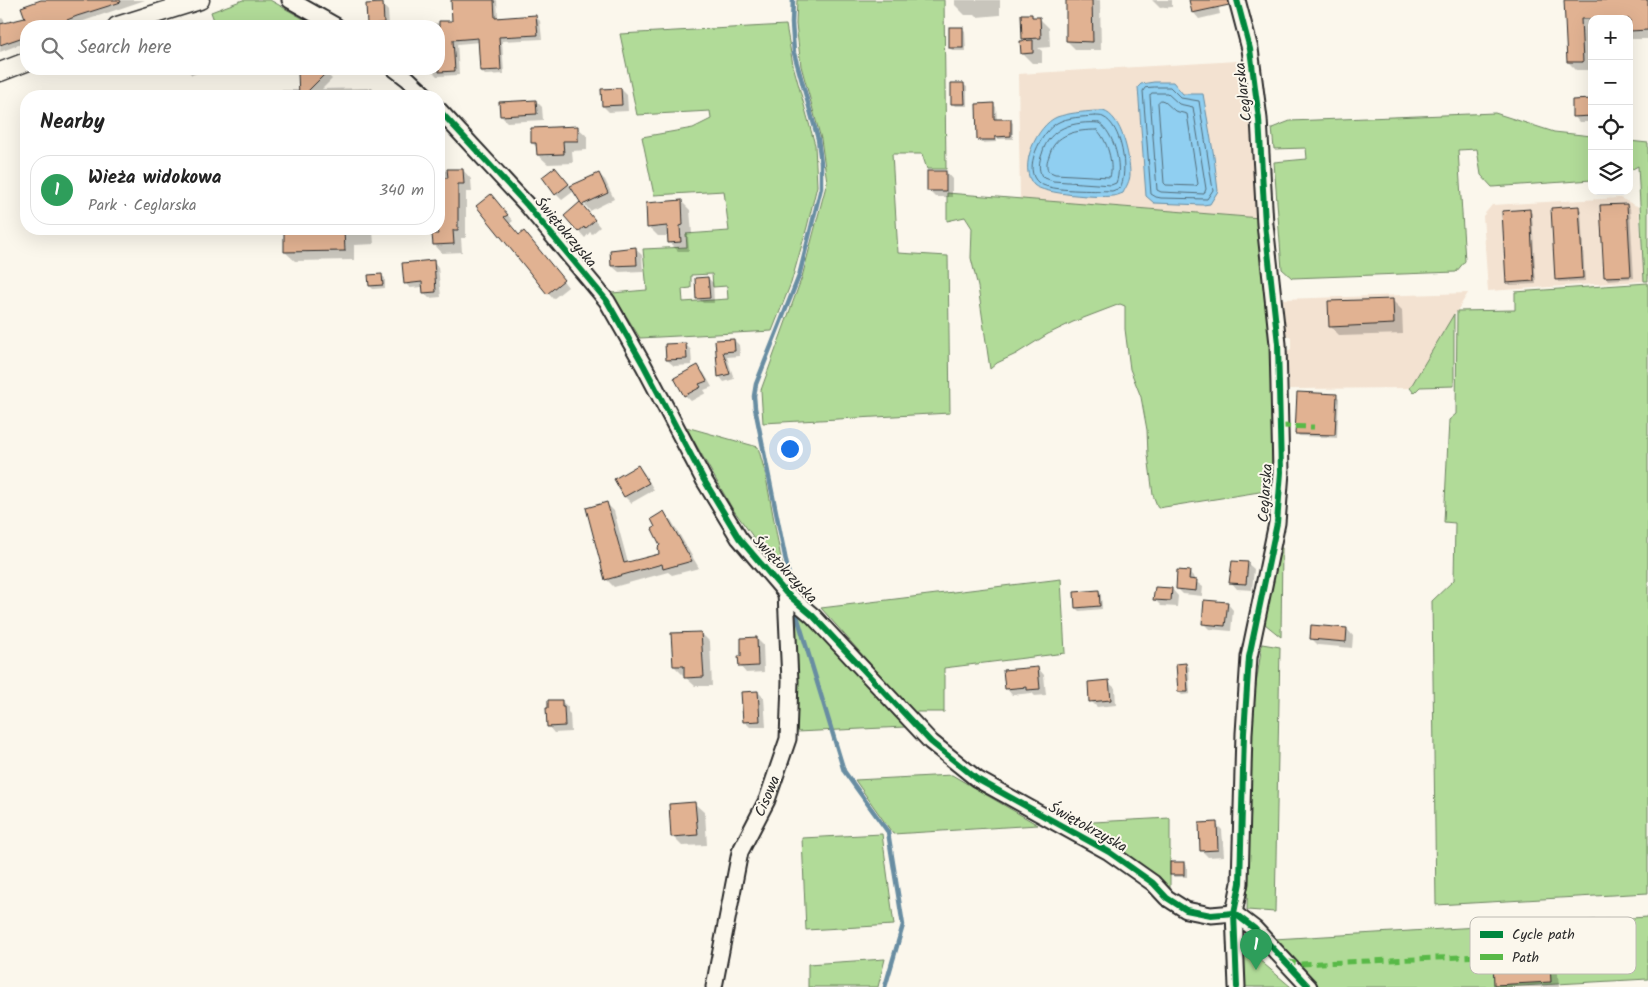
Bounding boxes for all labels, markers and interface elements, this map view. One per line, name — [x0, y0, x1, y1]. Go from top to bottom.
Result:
map controls — [1588, 15, 1633, 195]
button: + — [1588, 15, 1633, 60]
search box — [20, 20, 445, 75]
text: Search here — [78, 33, 172, 63]
icon: search — [38, 34, 66, 62]
button: − — [1588, 60, 1633, 105]
street label: Ceglarska — [1228, 61, 1259, 123]
button: locate — [1588, 105, 1633, 150]
text: Nearby — [40, 106, 105, 139]
button: layers — [1588, 150, 1633, 195]
text: Wieża widokowa — [88, 163, 221, 193]
text: 1 — [55, 178, 59, 203]
text: 340 m — [379, 178, 424, 203]
street label: Świętokrzyska — [528, 192, 602, 274]
text: Park · Ceglarska — [88, 193, 197, 218]
your location — [777, 436, 803, 462]
street label: Ceglarska — [1252, 463, 1280, 523]
street label: Świętokrzyska — [746, 530, 823, 610]
street label: Cisowa — [748, 772, 787, 821]
street label: Świętokrzyska — [1044, 796, 1131, 859]
legend — [1470, 917, 1636, 974]
text: Cycle path — [1512, 924, 1575, 946]
pin: 1 — [1240, 929, 1272, 970]
text: Path — [1512, 947, 1539, 969]

